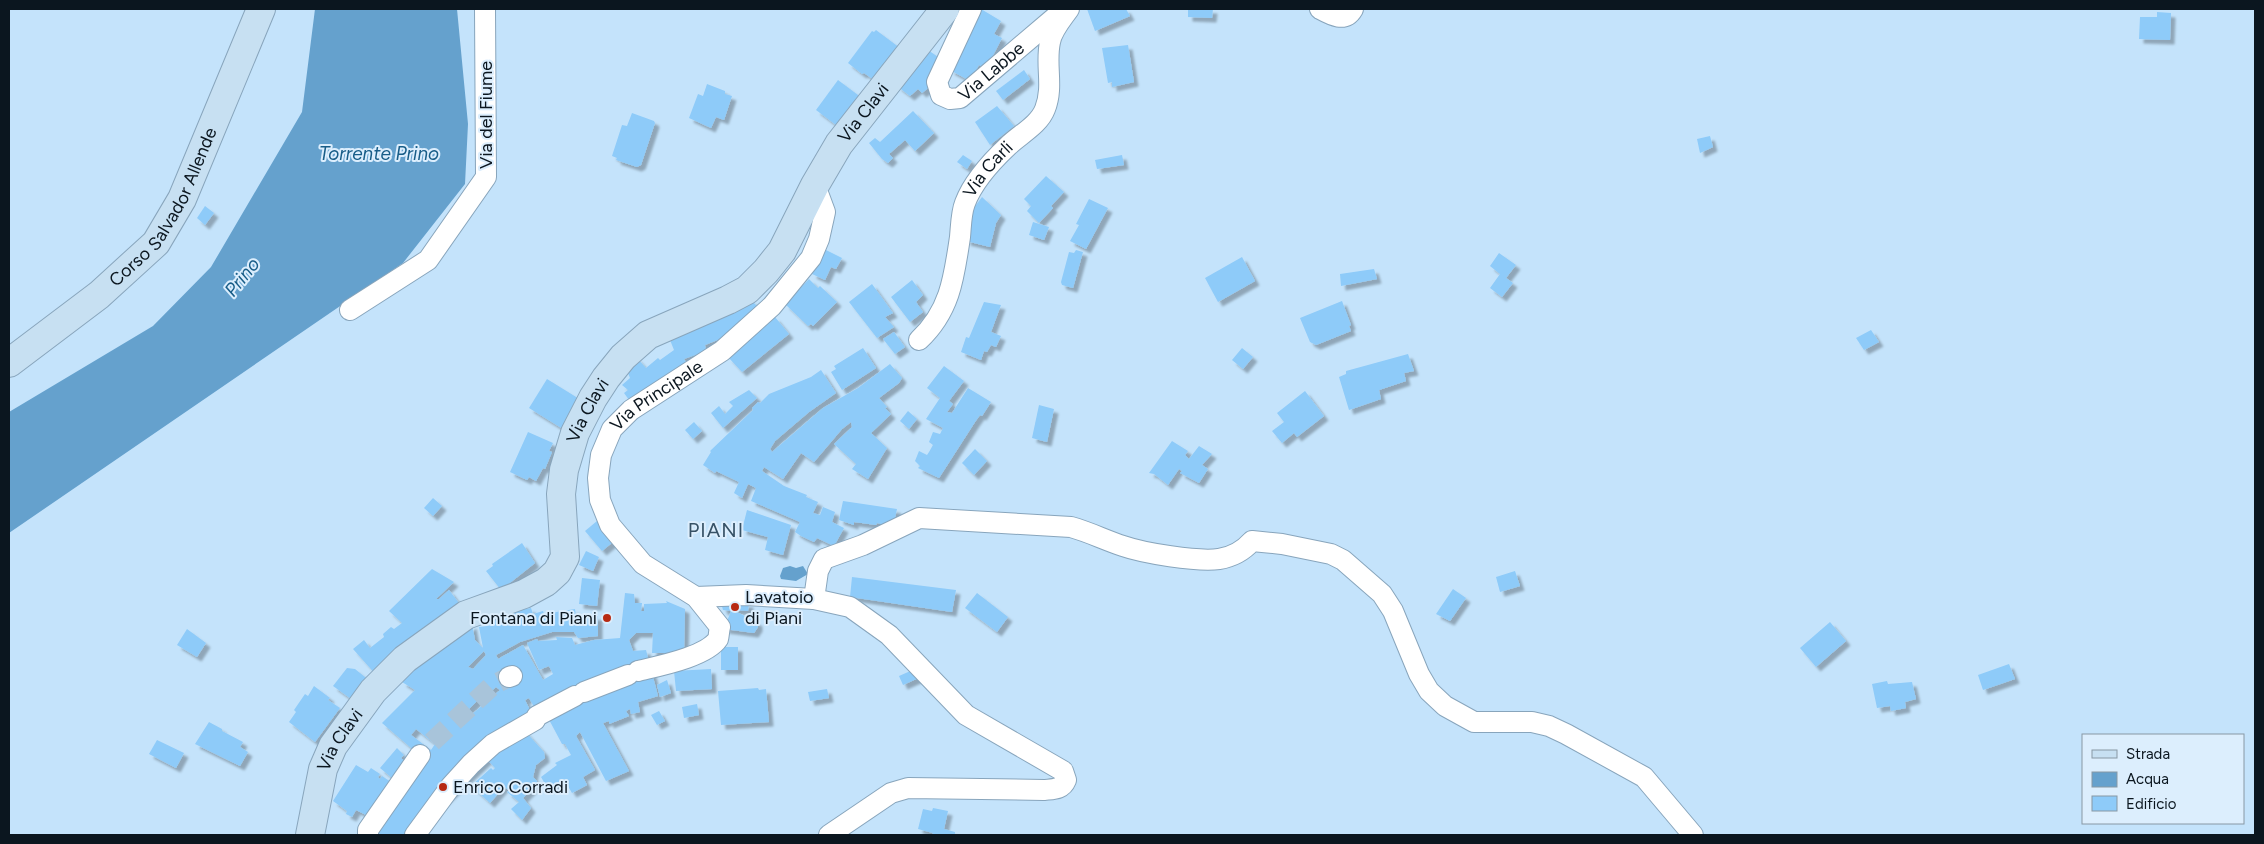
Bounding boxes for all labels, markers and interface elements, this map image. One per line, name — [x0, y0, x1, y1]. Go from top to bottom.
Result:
street label: Via Labbe — [954, 37, 1029, 106]
street label: Via del Fiume — [475, 61, 497, 169]
street label: Via Clavi — [833, 79, 894, 147]
street label: Corso Salvador Allende — [105, 124, 222, 291]
street label: Via Carli — [958, 136, 1017, 201]
water label: Torrente Prino — [319, 142, 439, 165]
water label: Prino — [219, 253, 265, 301]
street label: Via Principale — [605, 355, 707, 436]
street label: Via Clavi — [562, 374, 614, 445]
district label: PIANI — [688, 518, 744, 542]
place label: Lavatoio di Piani — [745, 586, 814, 629]
marker: Lavatoio di Piani — [729, 601, 741, 613]
place label: Fontana di Piani — [470, 607, 597, 629]
marker: Fontana di Piani — [601, 612, 613, 624]
street label: Via Clavi — [312, 704, 368, 774]
legend — [2082, 734, 2244, 824]
text: Strada — [2126, 745, 2170, 763]
text: Acqua — [2126, 770, 2169, 788]
place label: Enrico Corradi — [453, 776, 568, 798]
marker: Enrico Corradi — [437, 781, 449, 793]
text: Edificio — [2126, 795, 2177, 813]

